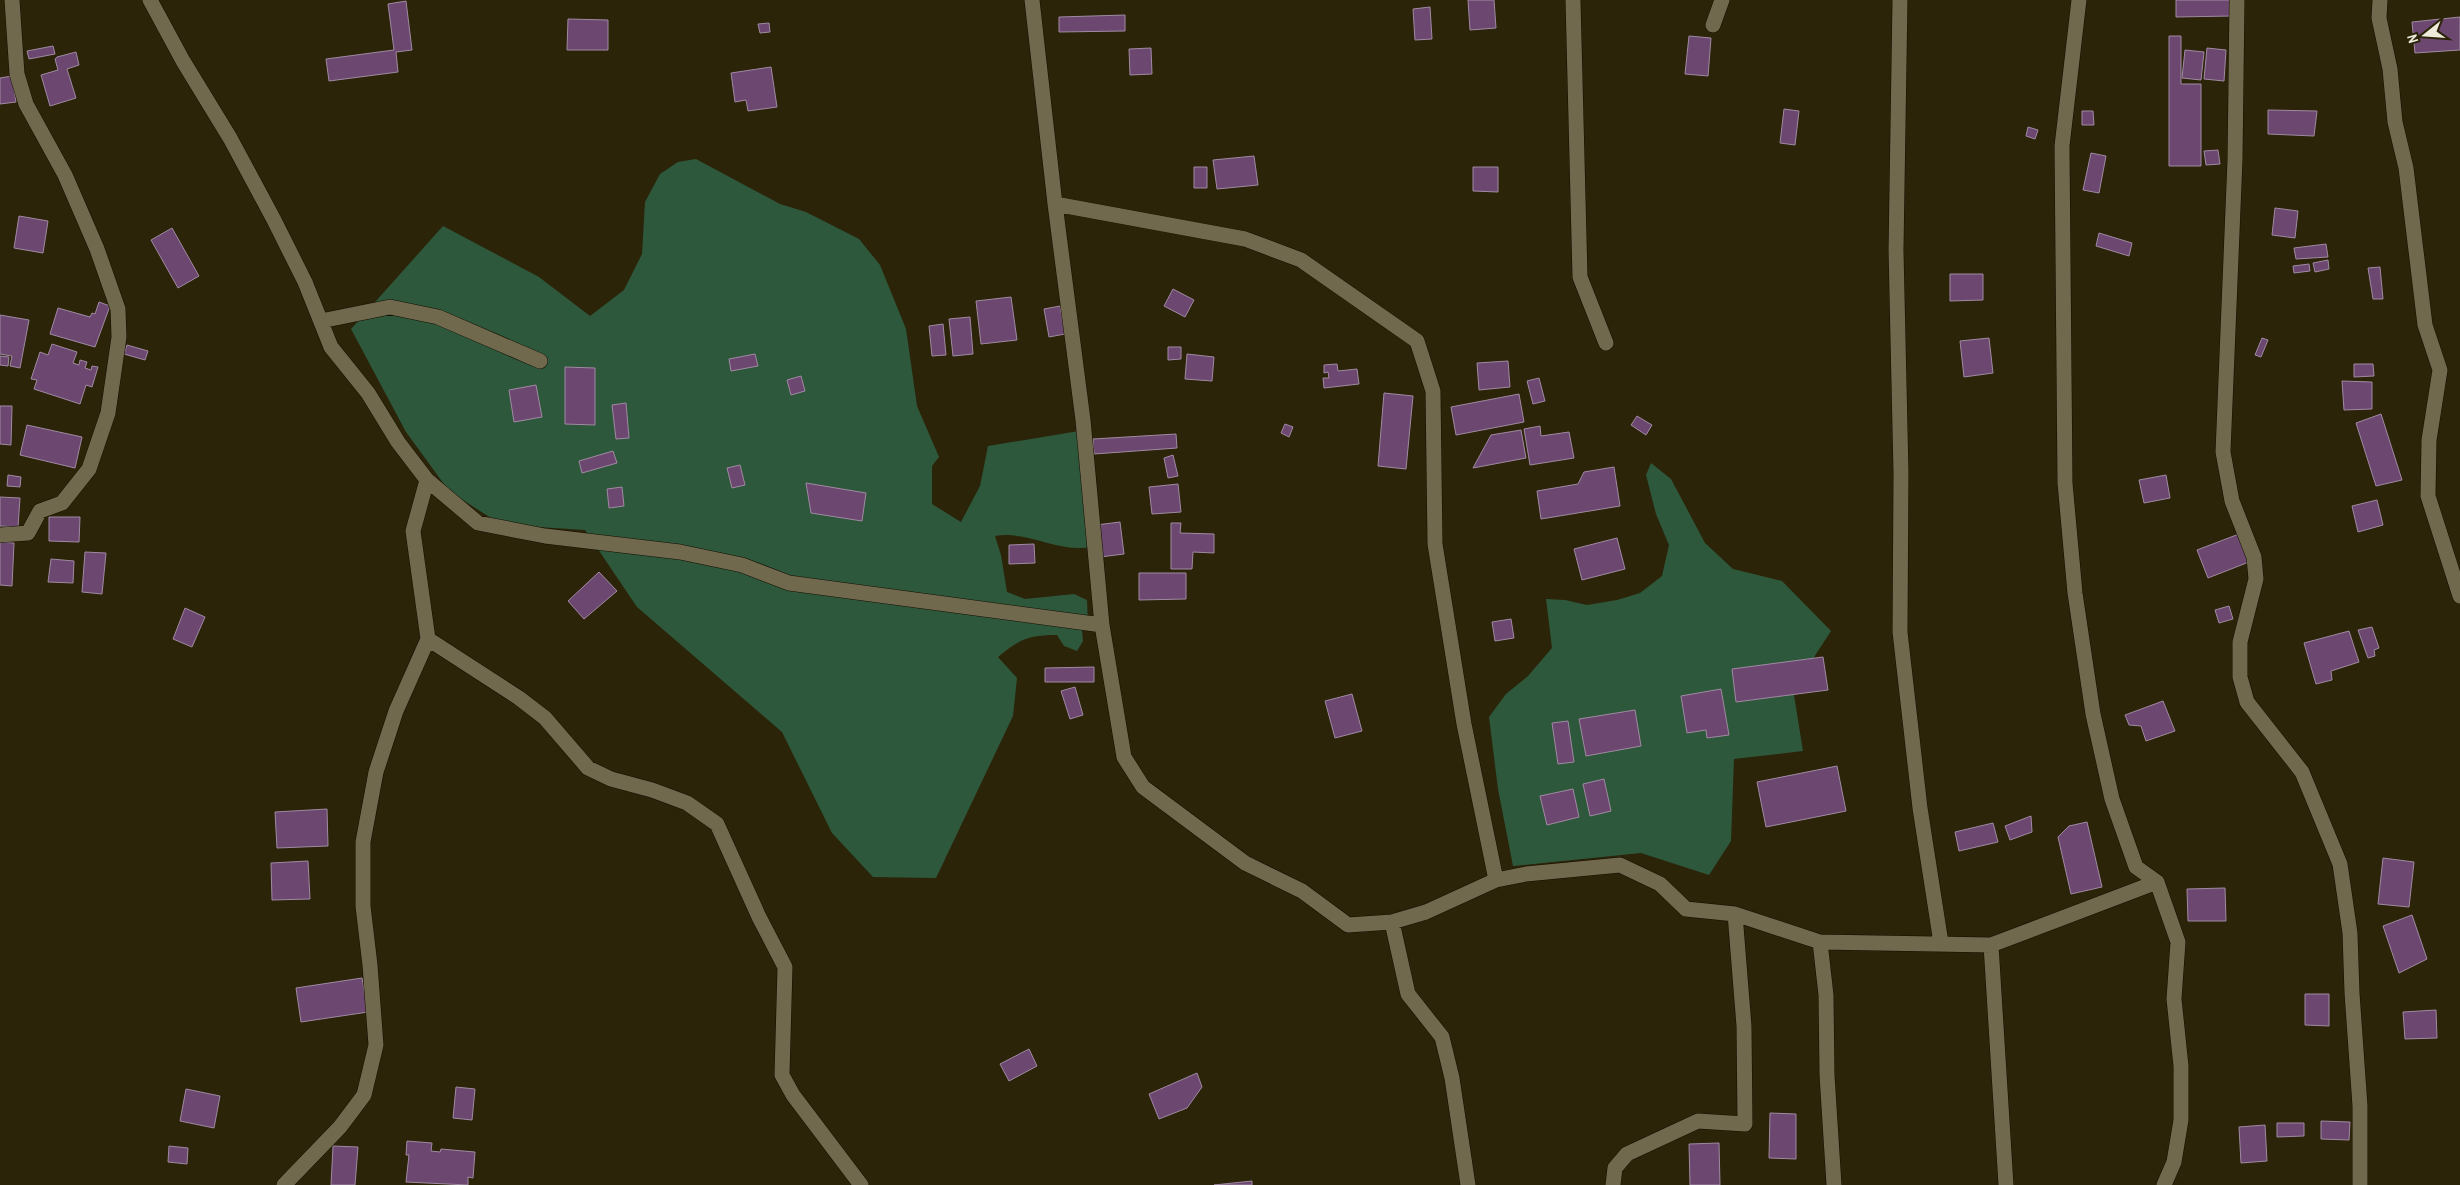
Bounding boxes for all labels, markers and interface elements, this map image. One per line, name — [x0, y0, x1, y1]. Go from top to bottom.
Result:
north arrow — [2400, 10, 2450, 60]
text: N — [2403, 32, 2422, 45]

